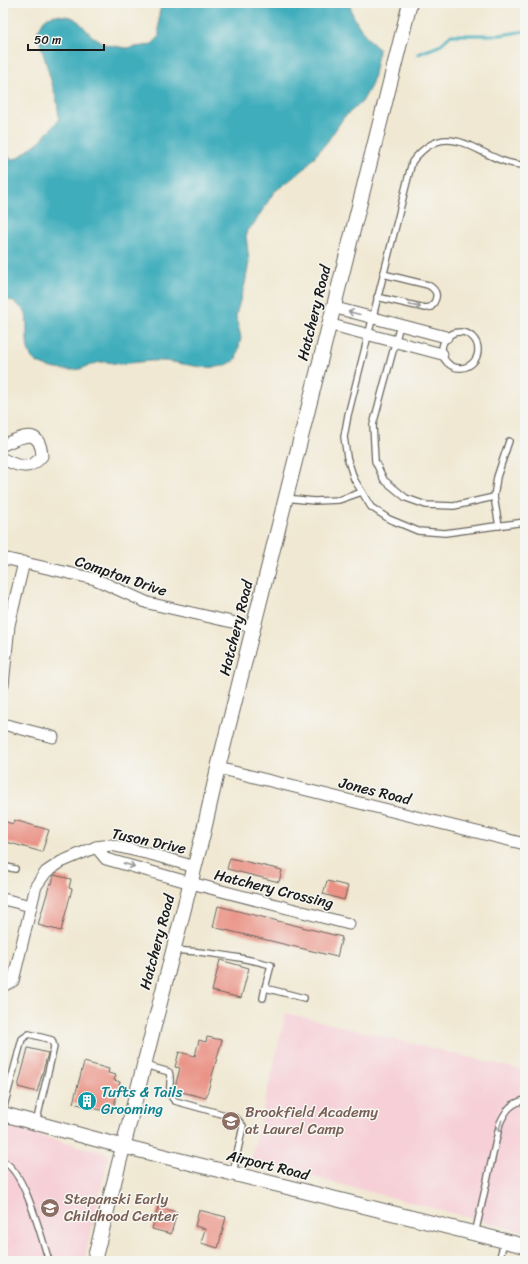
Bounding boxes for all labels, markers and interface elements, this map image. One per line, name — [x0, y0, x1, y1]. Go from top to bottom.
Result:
scale bar — [28, 26, 104, 52]
text: 50 m — [34, 29, 61, 51]
street label: Hatchery Road — [290, 261, 339, 363]
one-way arrow — [408, 302, 421, 310]
one-way arrow — [348, 309, 361, 316]
street label: Compton Drive — [71, 548, 171, 604]
street label: Hatchery Road — [212, 576, 261, 678]
street label: Jones Road — [335, 769, 415, 813]
street label: Tuson Drive — [109, 820, 189, 862]
one-way arrow — [122, 862, 135, 869]
street label: Hatchery Crossing — [212, 862, 337, 916]
street label: Hatchery Road — [132, 890, 182, 992]
place label: Tufts & Tails Grooming — [101, 1079, 183, 1122]
building icon: Tufts & Tails Grooming — [76, 1090, 98, 1112]
place label: Brookfield Academy at Laurel Camp — [245, 1099, 378, 1142]
school or university icon: Brookfield Academy at Laurel Camp — [220, 1110, 242, 1132]
one-way arrow — [496, 1119, 503, 1132]
street label: Airport Road — [223, 1142, 313, 1188]
place label: Stepanski Early Childhood Center — [64, 1186, 179, 1229]
school or university icon: Stepanski Early Childhood Center — [39, 1197, 61, 1219]

